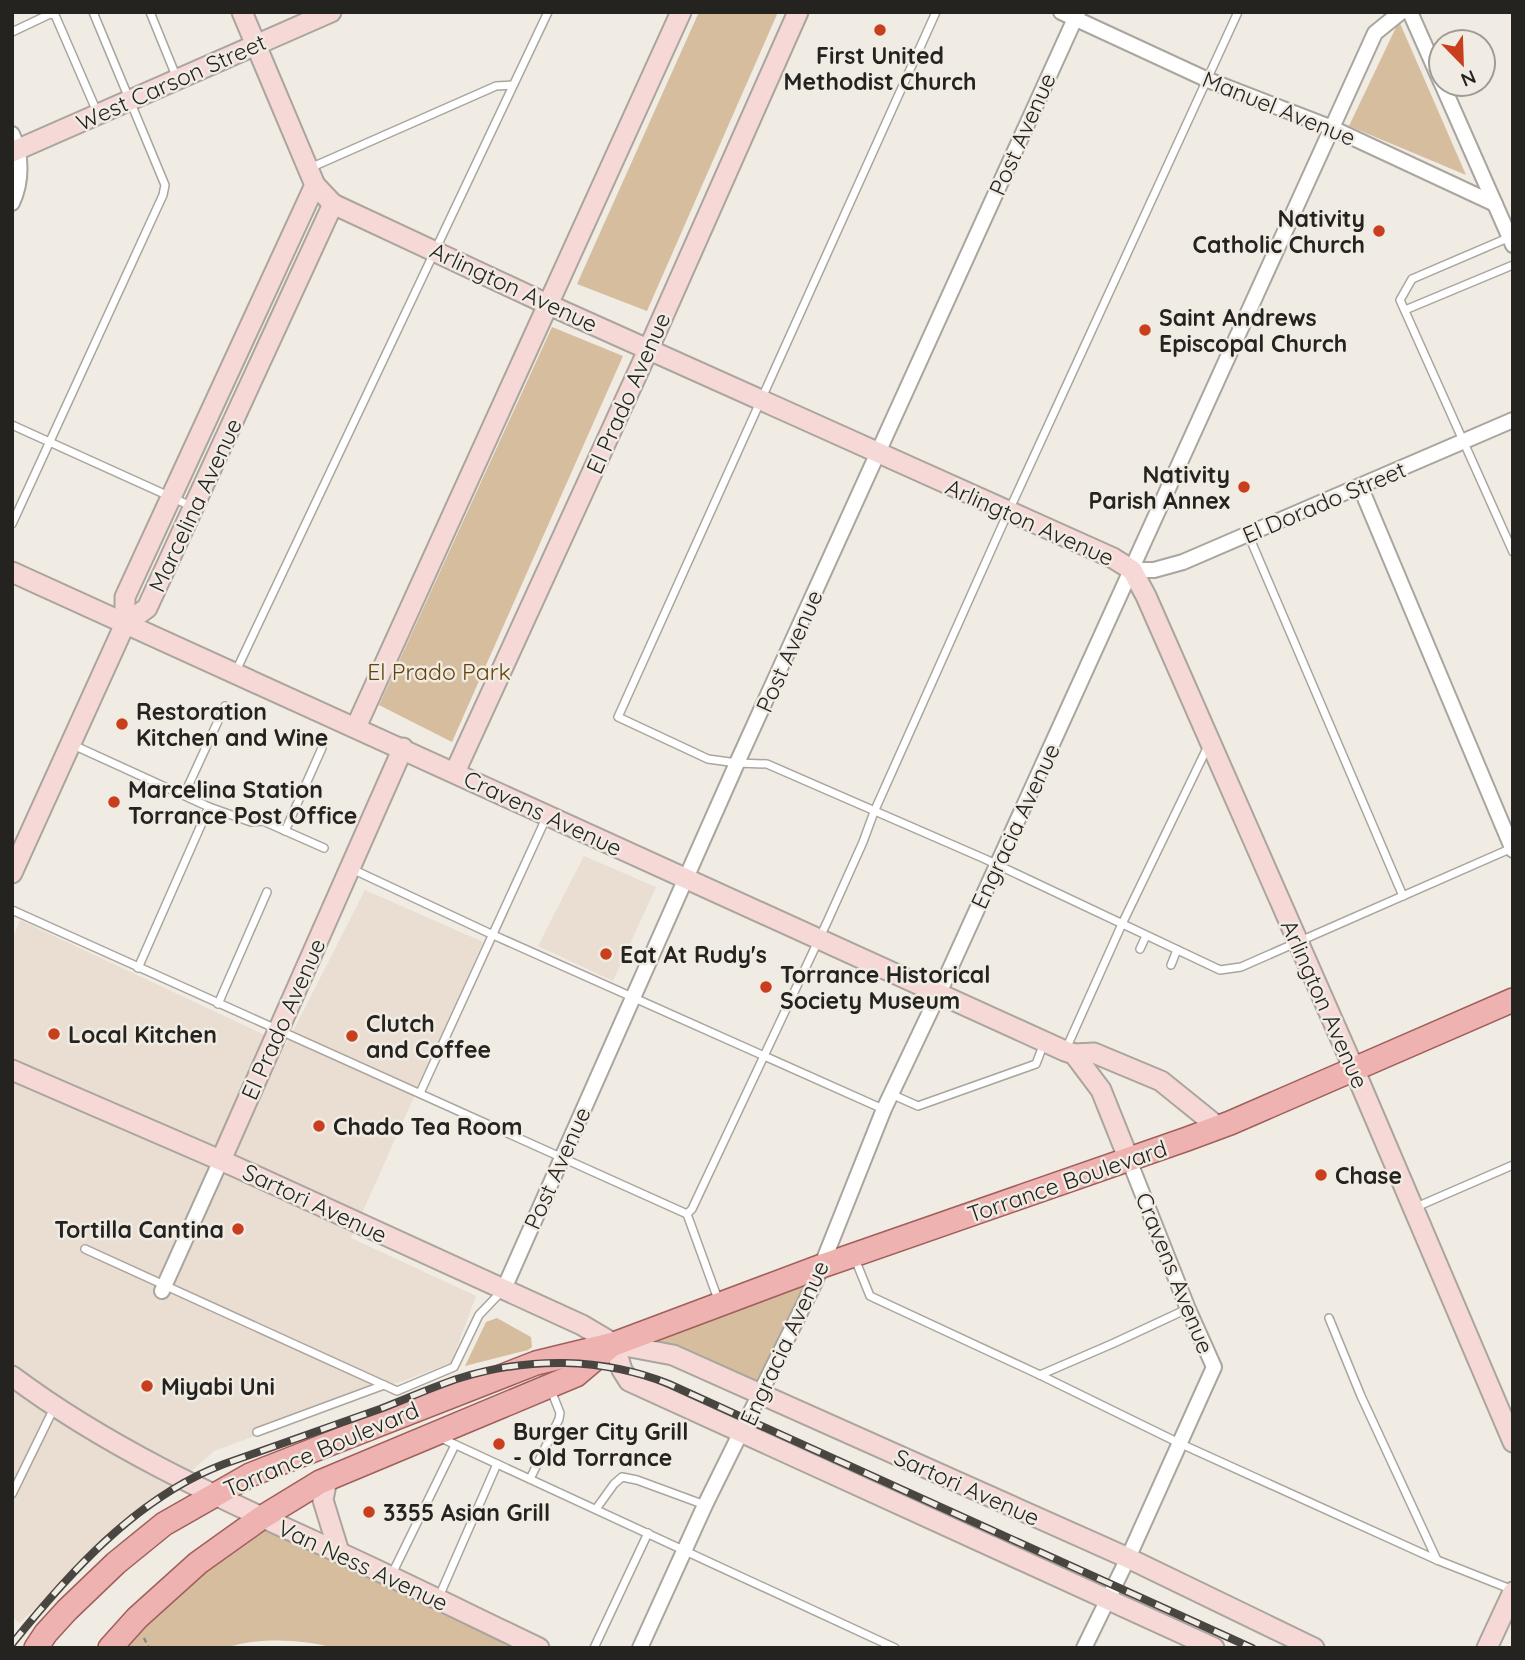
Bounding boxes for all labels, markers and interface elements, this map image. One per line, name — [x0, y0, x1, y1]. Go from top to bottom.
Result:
marker: First United Methodist Church — [872, 22, 888, 38]
street label: West Carson Street — [72, 27, 271, 137]
north arrow — [1427, 28, 1497, 98]
place label: First United Methodist Church — [784, 41, 976, 96]
street label: Manuel Avenue — [1198, 64, 1360, 152]
text: N — [1458, 65, 1480, 92]
street label: Post Avenue — [982, 68, 1062, 200]
place label: Nativity Catholic Church — [1193, 204, 1365, 259]
marker: Nativity Catholic Church — [1371, 223, 1387, 239]
street label: Arlington Avenue — [426, 236, 602, 338]
place label: Saint Andrews Episcopal Church — [1159, 303, 1347, 358]
street label: El Prado Avenue — [579, 308, 677, 478]
marker: Saint Andrews Episcopal Church — [1137, 322, 1153, 338]
street label: Marcelina Avenue — [142, 413, 248, 597]
street label: El Dorado Street — [1238, 454, 1410, 549]
place label: Nativity Parish Annex — [1089, 460, 1230, 515]
street label: Arlington Avenue — [941, 472, 1119, 572]
marker: Nativity Parish Annex — [1236, 479, 1252, 495]
street label: Post Avenue — [749, 585, 829, 717]
park label: El Prado Park — [367, 657, 511, 686]
place label: Restoration Kitchen and Wine — [136, 697, 328, 752]
marker: Restoration Kitchen and Wine — [114, 716, 130, 732]
street label: Engracia Avenue — [964, 739, 1066, 913]
street label: Cravens Avenue — [459, 764, 627, 862]
place label: Marcelina Station Torrance Post Office — [128, 775, 357, 830]
marker: Marcelina Station Torrance Post Office — [106, 794, 122, 810]
street label: Arlington Avenue — [1275, 915, 1375, 1093]
street label: El Prado Avenue — [234, 934, 332, 1104]
place label: Eat At Rudy's — [620, 940, 767, 969]
marker: Eat At Rudy's — [598, 946, 614, 962]
place label: Torrance Historical Society Museum — [780, 960, 991, 1015]
marker: Torrance Historical Society Museum — [758, 979, 774, 995]
place label: Clutch and Coffee — [366, 1009, 491, 1064]
place label: Local Kitchen — [68, 1020, 217, 1049]
marker: Local Kitchen — [46, 1026, 62, 1042]
marker: Clutch and Coffee — [344, 1028, 360, 1044]
street label: Post Avenue — [517, 1102, 597, 1234]
place label: Chado Tea Room — [333, 1112, 522, 1141]
marker: Chado Tea Room — [311, 1118, 327, 1134]
street label: Torrance Boulevard — [963, 1133, 1171, 1229]
street label: Sartori Avenue — [238, 1157, 392, 1249]
place label: Chase — [1335, 1161, 1402, 1190]
marker: Chase — [1313, 1167, 1329, 1183]
street label: Cravens Avenue — [1129, 1188, 1221, 1358]
place label: Tortilla Cantina — [54, 1215, 224, 1244]
marker: Tortilla Cantina — [230, 1221, 246, 1237]
street label: Engracia Avenue — [733, 1256, 835, 1430]
place label: Miyabi Uni — [161, 1372, 275, 1401]
marker: Miyabi Uni — [139, 1378, 155, 1394]
street label: Torrance Boulevard — [219, 1395, 423, 1503]
place label: Burger City Grill - Old Torrance — [513, 1417, 688, 1472]
marker: Burger City Grill - Old Torrance — [491, 1436, 507, 1452]
street label: Sartori Avenue — [890, 1442, 1044, 1532]
place label: 3355 Asian Grill — [383, 1498, 550, 1527]
marker: 3355 Asian Grill — [361, 1504, 377, 1520]
street label: Van Ness Avenue — [273, 1513, 453, 1617]

